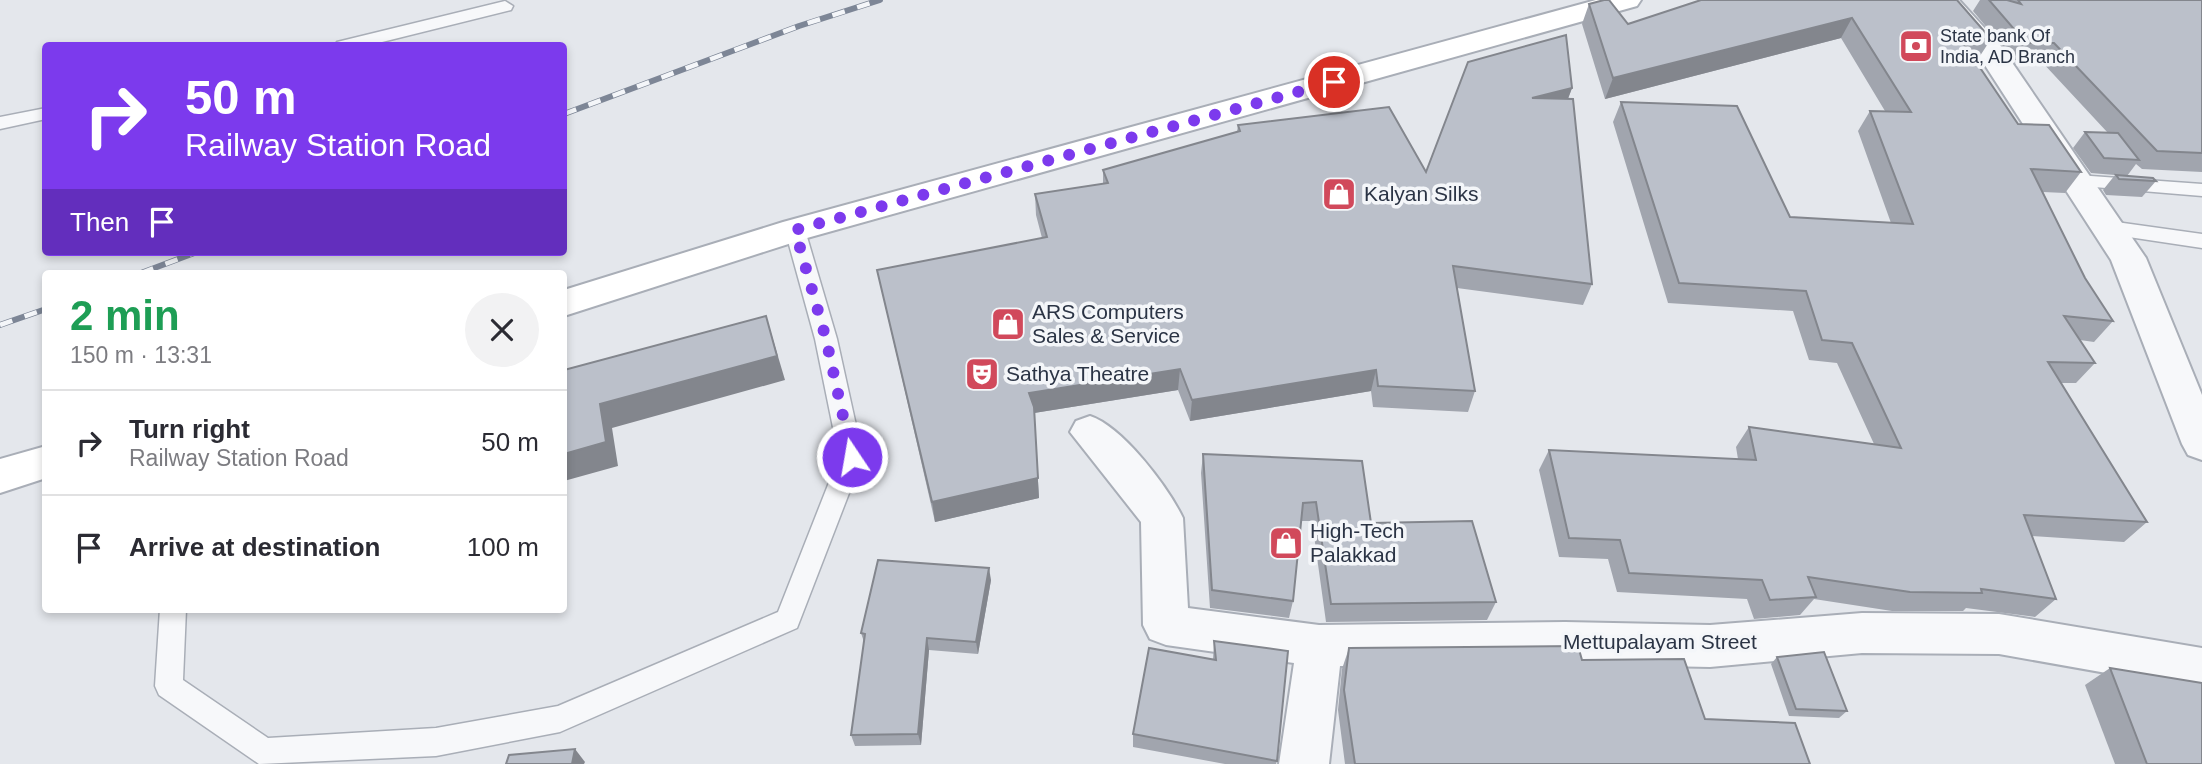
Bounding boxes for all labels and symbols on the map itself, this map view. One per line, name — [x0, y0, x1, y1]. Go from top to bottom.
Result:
place label: State bank Of India, AD Branch — [1940, 26, 2075, 67]
bank icon: State bank Of India, AD Branch — [1897, 27, 1935, 65]
pin — [1304, 52, 1364, 112]
shop icon: Kalyan Silks — [1320, 175, 1358, 213]
place label: Kalyan Silks — [1364, 182, 1478, 205]
place label: ARS Computers Sales & Service — [1032, 300, 1184, 347]
shop icon: ARS Computers Sales & Service — [989, 305, 1027, 343]
theatre icon: Sathya Theatre — [963, 355, 1001, 393]
place label: Sathya Theatre — [1006, 362, 1149, 385]
position arrow — [815, 420, 889, 494]
place label: High-Tech Palakkad — [1310, 519, 1405, 566]
shop icon: High-Tech Palakkad — [1267, 524, 1305, 562]
street label: Mettupalayam Street — [1563, 630, 1757, 653]

